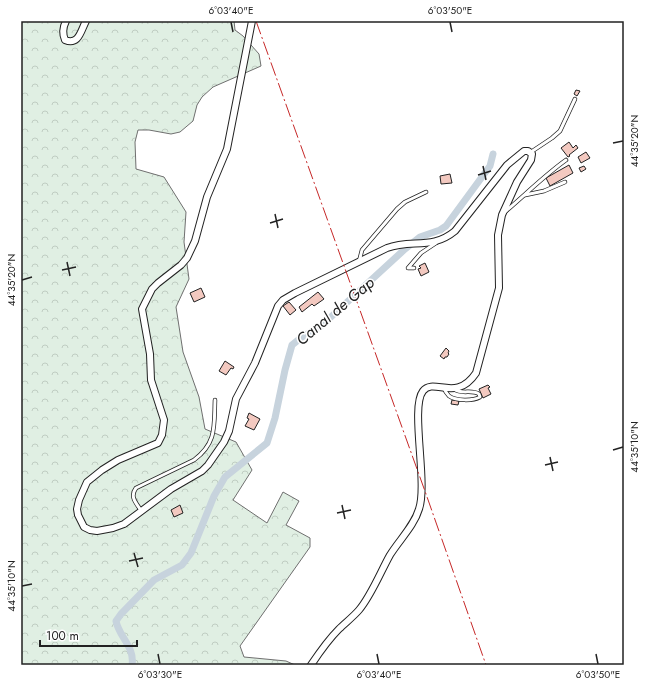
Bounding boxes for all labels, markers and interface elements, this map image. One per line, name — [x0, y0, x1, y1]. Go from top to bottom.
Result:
text: 6°03'40"E — [209, 3, 253, 18]
text: 6°03'50"E — [428, 3, 472, 18]
text: 44°35'20"N — [627, 115, 642, 167]
text: 44°35'20"N — [4, 254, 19, 306]
water label: Canal de Gap — [291, 271, 379, 351]
text: 44°35'10"N — [627, 421, 642, 473]
text: 44°35'10"N — [4, 560, 19, 612]
scale bar — [40, 622, 137, 648]
text: 100 m — [46, 627, 79, 645]
text: 6°03'30"E — [138, 667, 182, 682]
text: 6°03'40"E — [357, 667, 401, 682]
text: 6°03'50"E — [576, 667, 620, 682]

